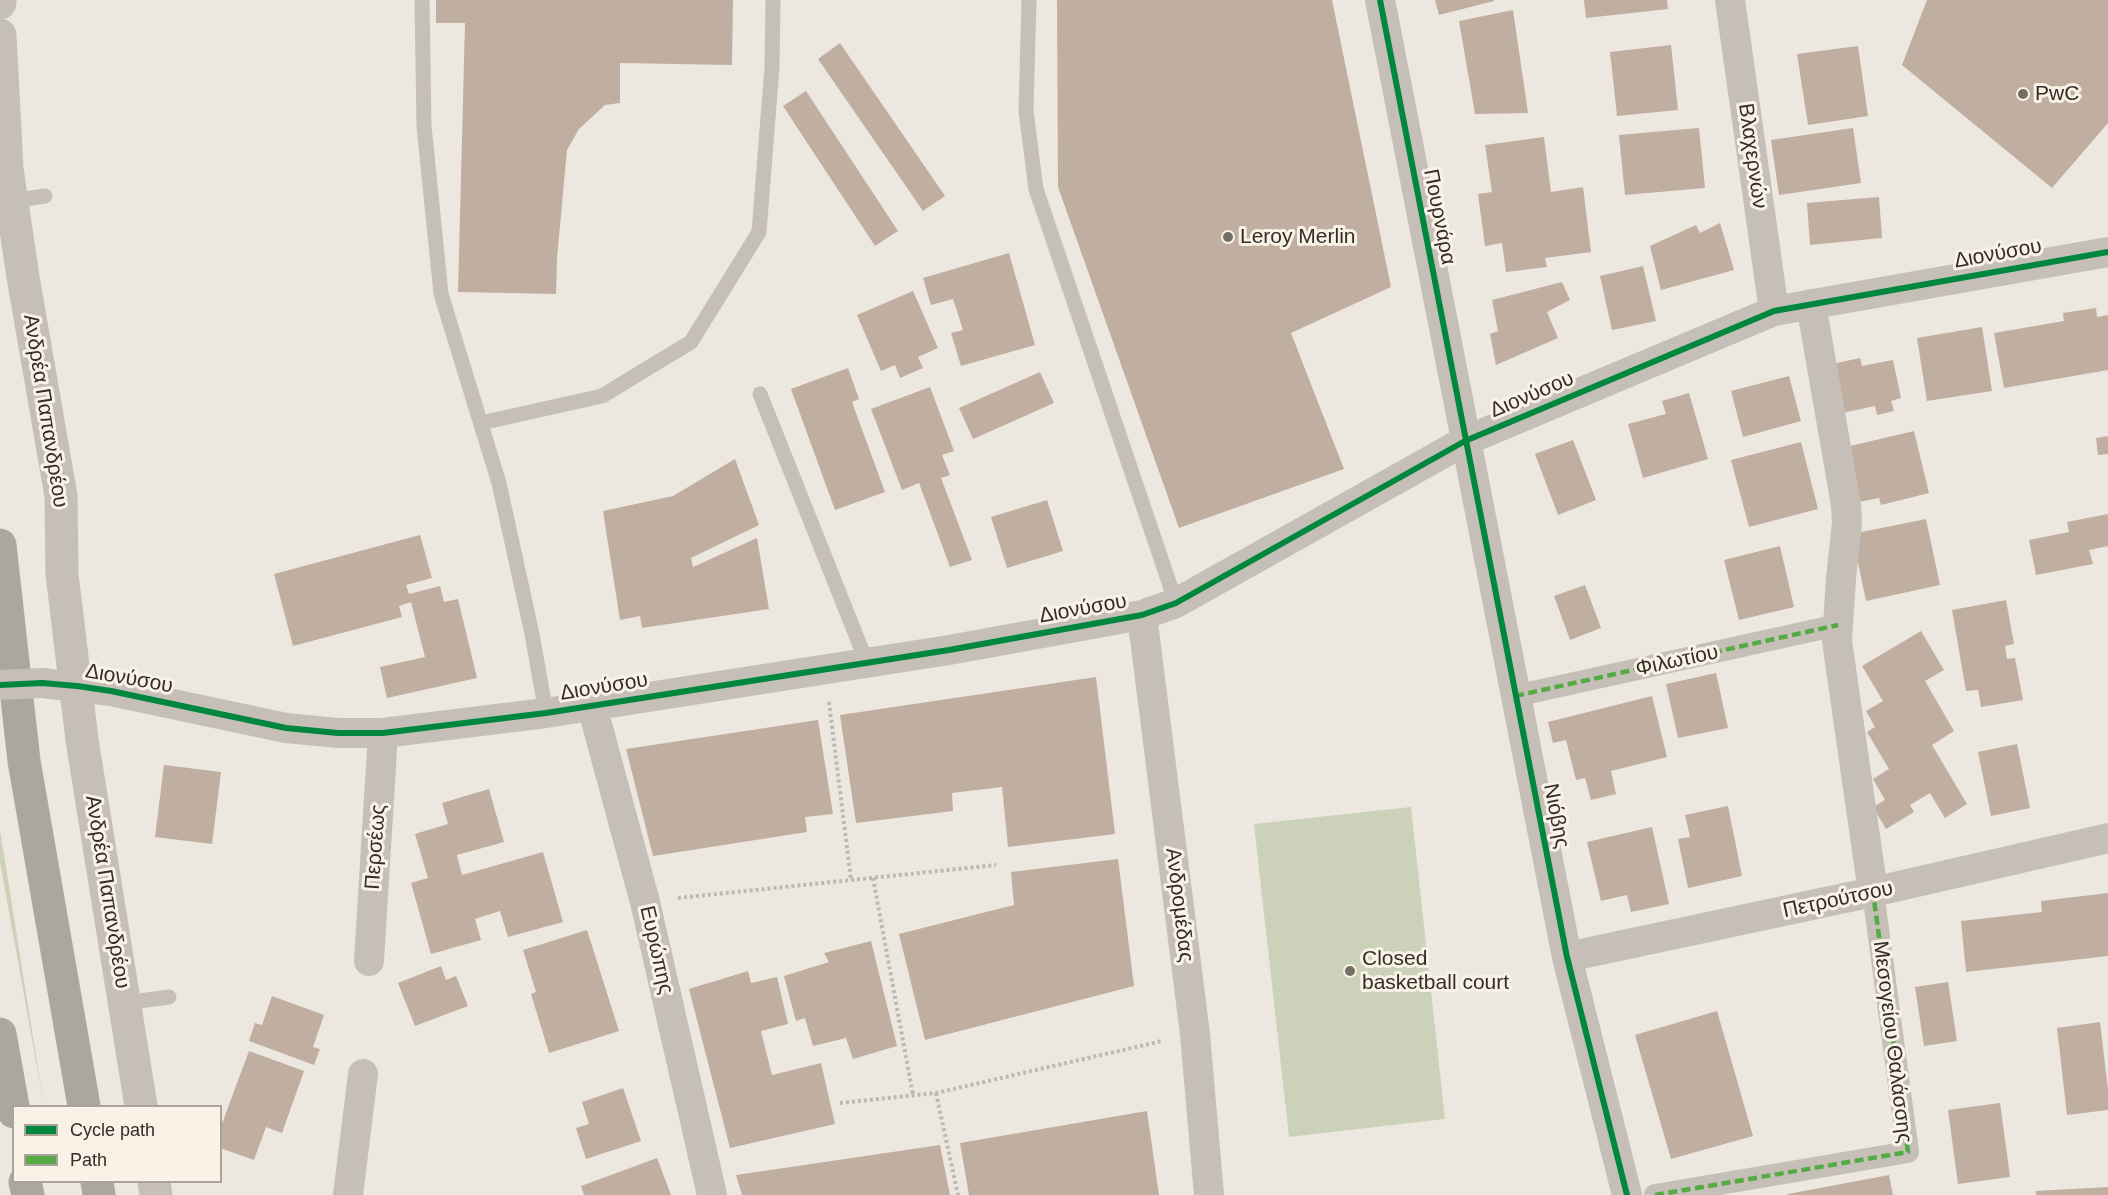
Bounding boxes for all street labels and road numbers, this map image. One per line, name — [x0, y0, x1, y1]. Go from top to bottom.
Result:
street label: Βλαχερνών — [1732, 102, 1772, 210]
street label: Πουρνάρα — [1417, 167, 1461, 267]
street label: Διονύσου — [1952, 234, 2044, 274]
street label: Ανδρέα Παπανδρέου — [17, 313, 73, 509]
street label: Διονύσου — [1486, 366, 1578, 424]
street label: Διονύσου — [1037, 589, 1129, 629]
street label: Φιλωτίου — [1633, 640, 1721, 682]
street label: Διονύσου — [83, 659, 175, 699]
street label: Διονύσου — [558, 668, 650, 706]
street label: Νιόβης — [1537, 782, 1575, 850]
street label: Ανδρέα Παπανδρέου — [79, 794, 135, 990]
street label: Περσέως — [360, 804, 392, 890]
street label: Ανδρομέδας — [1159, 846, 1199, 964]
street label: Πετρούτσου — [1781, 876, 1895, 924]
street label: Ευρώπης — [634, 903, 678, 997]
street label: Μεσογείου Θαλάσσης — [1867, 939, 1917, 1145]

